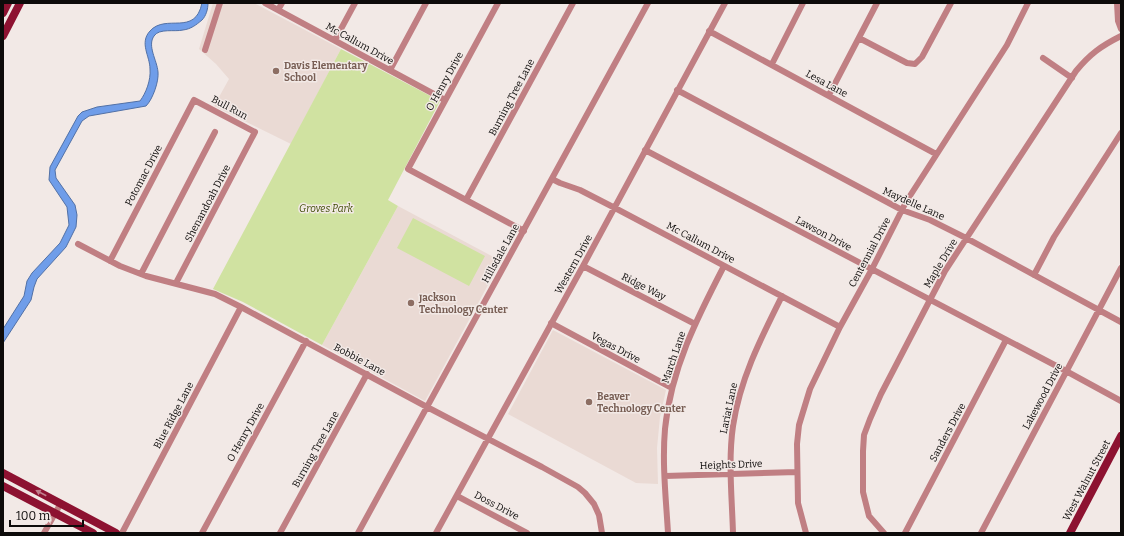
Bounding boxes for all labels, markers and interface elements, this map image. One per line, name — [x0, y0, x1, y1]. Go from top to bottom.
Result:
street label: Mc Callum Drive — [323, 20, 396, 67]
street label: O Henry Drive — [424, 50, 466, 113]
street label: Burning Tree Lane — [487, 57, 537, 138]
place label: Davis Elementary School — [284, 60, 368, 84]
marker: Davis Elementary School — [271, 66, 281, 76]
street label: Lesa Lane — [803, 68, 850, 100]
street label: Bull Run — [209, 93, 250, 123]
street label: Potomac Drive — [123, 143, 165, 208]
street label: Shenandoah Drive — [182, 163, 233, 244]
street label: Maydelle Lane — [881, 185, 946, 223]
park label: Groves Park — [299, 203, 354, 215]
street label: Lawson Drive — [793, 214, 854, 254]
street label: Centennial Drive — [846, 215, 893, 289]
street label: Mc Callum Drive — [664, 220, 737, 266]
street label: Hillsdale Lane — [480, 222, 522, 285]
street label: Western Drive — [553, 233, 595, 296]
street label: Maple Drive — [922, 237, 960, 290]
street label: Ridge Way — [619, 271, 668, 303]
place label: Jackson Technology Center — [418, 292, 508, 316]
marker: Jackson Technology Center — [406, 298, 416, 308]
street label: Vegas Drive — [589, 330, 642, 366]
street label: March Lane — [659, 330, 688, 385]
street label: Bobbie Lane — [332, 341, 387, 379]
street label: Lakewood Drive — [1020, 361, 1065, 432]
street label: Blue Ridge Lane — [151, 380, 197, 451]
street label: Lariat Lane — [718, 382, 740, 435]
place label: Beaver Technology Center — [597, 391, 686, 415]
marker: Beaver Technology Center — [584, 397, 594, 407]
street label: O Henry Drive — [225, 401, 267, 464]
street label: Sanders Drive — [927, 401, 968, 464]
street label: Burning Tree Lane — [290, 409, 342, 490]
street label: West Walnut Street — [1061, 438, 1113, 523]
street label: Heights Drive — [699, 458, 763, 472]
one-way arrow — [35, 489, 47, 496]
street label: Doss Drive — [472, 489, 521, 523]
scale bar — [10, 502, 83, 528]
text: 100 m — [16, 509, 51, 523]

